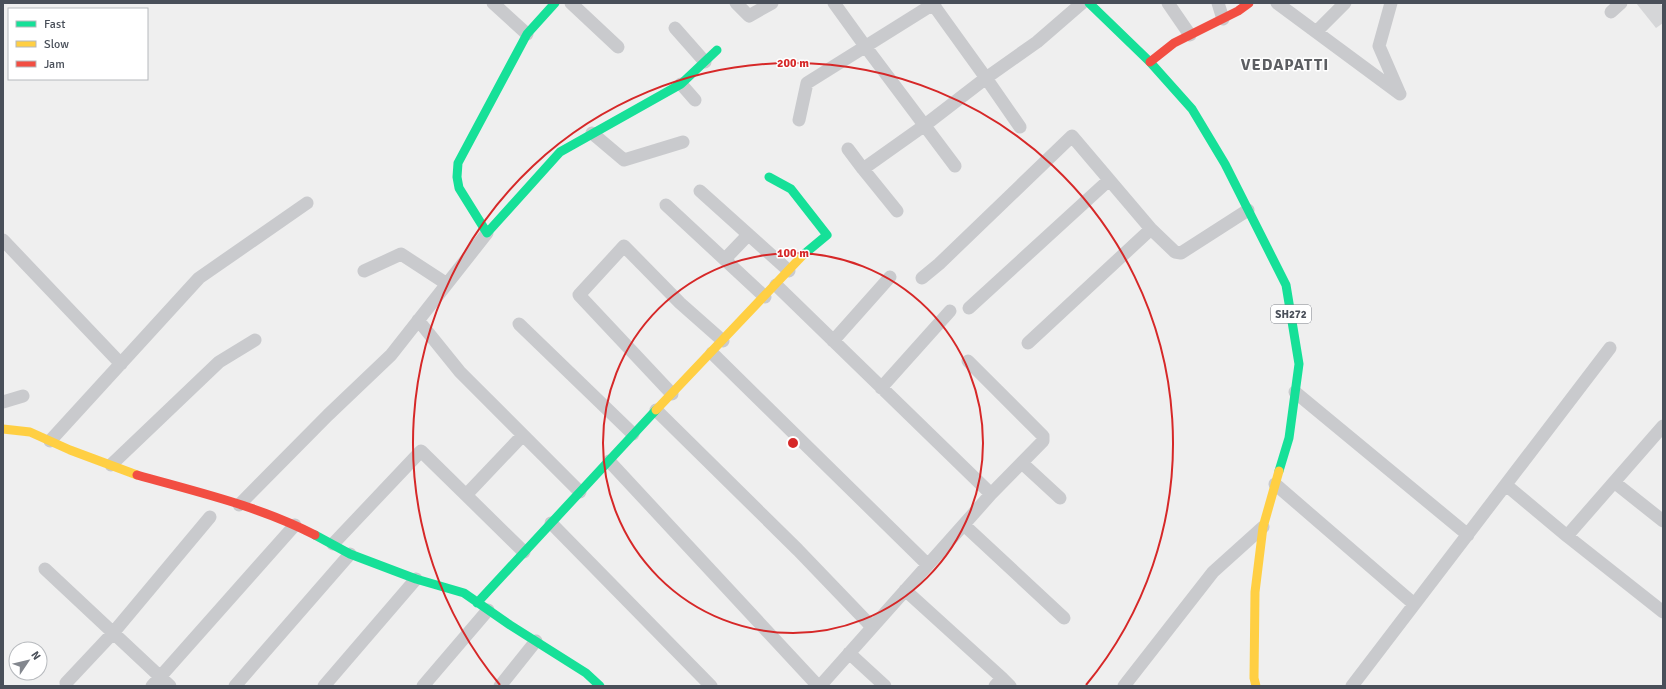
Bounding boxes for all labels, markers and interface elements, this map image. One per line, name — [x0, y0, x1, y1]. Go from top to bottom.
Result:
legend — [8, 8, 148, 80]
text: Fast — [44, 17, 65, 32]
text: Slow — [44, 37, 69, 52]
district label: VEDAPATTI — [1241, 55, 1329, 75]
text: 200 m — [777, 56, 809, 71]
text: Jam — [44, 57, 65, 72]
text: 100 m — [777, 246, 809, 261]
road number: SH272 — [1271, 305, 1311, 323]
centre of rings — [786, 436, 800, 450]
north arrow — [8, 641, 48, 681]
text: N — [28, 649, 43, 662]

